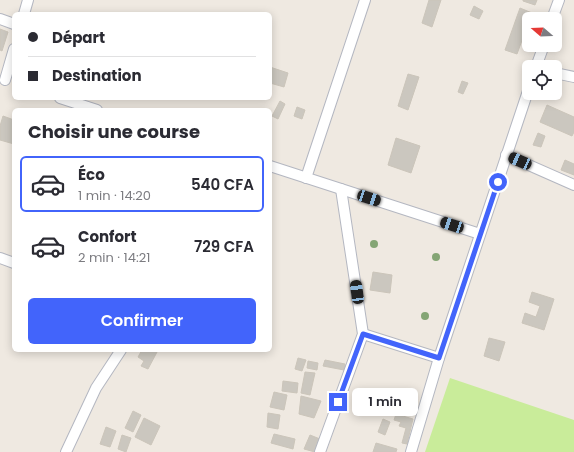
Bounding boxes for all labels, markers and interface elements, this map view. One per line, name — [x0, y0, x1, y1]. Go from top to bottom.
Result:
north arrow — [522, 12, 562, 52]
map controls — [522, 12, 562, 100]
text: Départ — [52, 27, 105, 48]
button: locate — [522, 60, 562, 100]
text: Destination — [52, 65, 142, 86]
text: Choisir une course — [28, 119, 200, 144]
car — [507, 151, 533, 171]
text: Éco — [78, 164, 105, 185]
icon: car — [30, 166, 66, 202]
route start — [489, 173, 507, 191]
text: 540 CFA — [191, 174, 254, 195]
text: 1 min · 14:20 — [78, 186, 151, 205]
car — [356, 189, 382, 207]
car — [439, 216, 465, 234]
text: Confort — [78, 226, 137, 247]
icon: car — [30, 228, 66, 264]
text: 729 CFA — [194, 236, 254, 257]
text: 2 min · 14:21 — [78, 248, 150, 267]
car — [349, 279, 365, 305]
button: Confirmer — [28, 298, 256, 344]
callout: 1 min — [352, 388, 418, 416]
text: 1 min — [368, 392, 402, 411]
route end — [329, 393, 347, 411]

